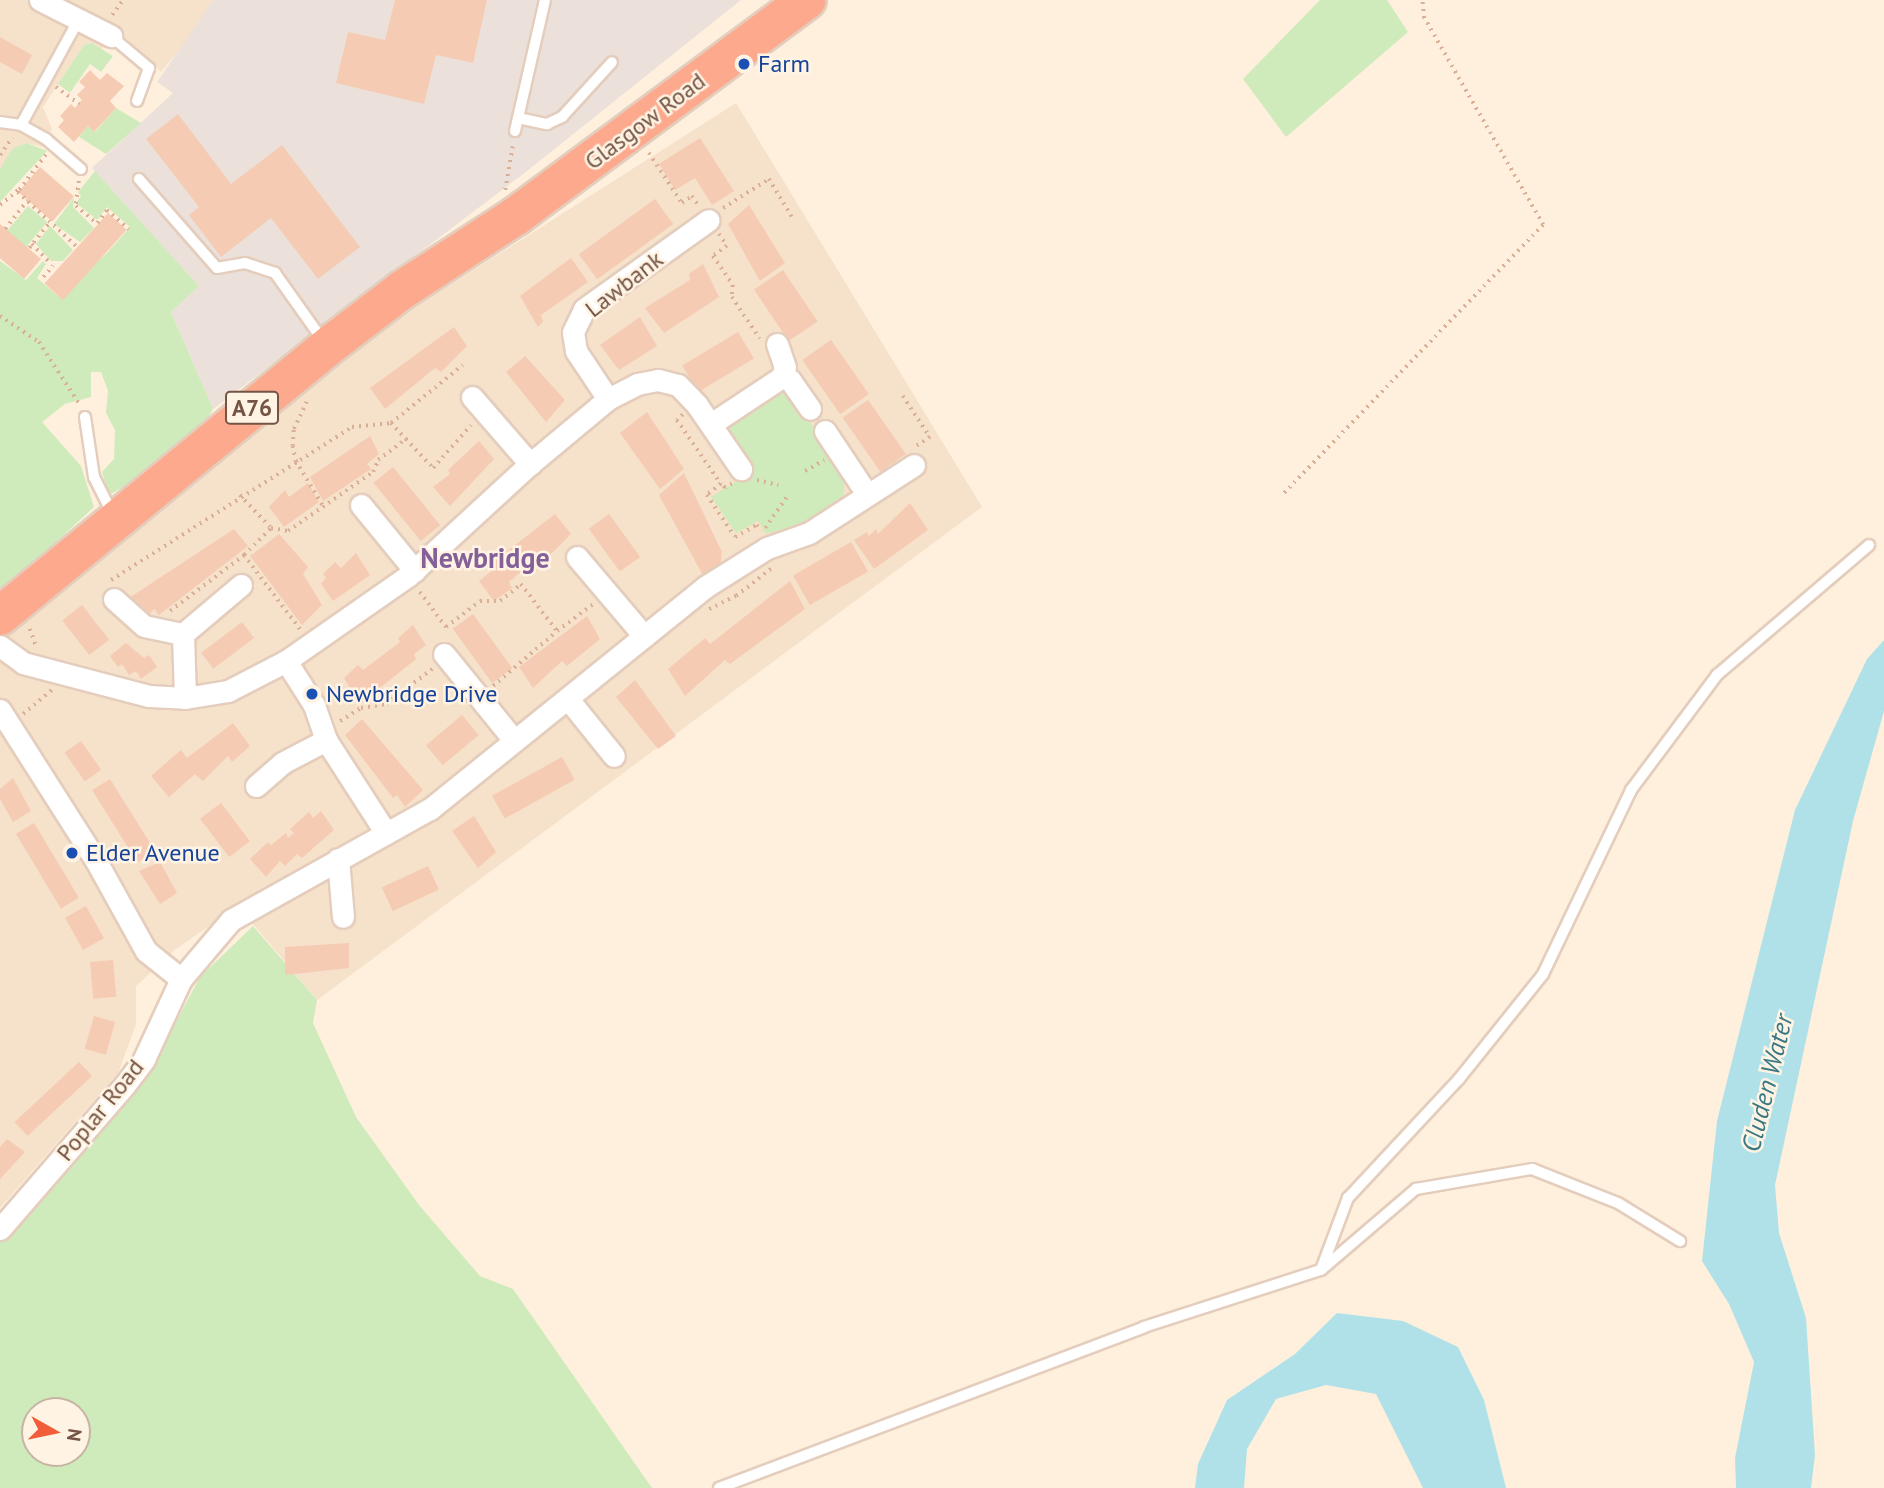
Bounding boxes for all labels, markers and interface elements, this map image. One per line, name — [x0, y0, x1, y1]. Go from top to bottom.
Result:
place label: Farm — [758, 50, 810, 78]
marker: Farm — [736, 56, 752, 72]
street label: Glasgow Road — [579, 66, 711, 176]
street label: Lawbank — [579, 245, 669, 323]
road number: A76 — [224, 388, 280, 428]
district label: Newbridge — [420, 541, 550, 575]
place label: Newbridge Drive — [326, 680, 497, 708]
marker: Newbridge Drive — [304, 686, 320, 702]
place label: Elder Avenue — [86, 839, 220, 867]
marker: Elder Avenue — [64, 845, 80, 861]
water label: Cluden Water — [1735, 1011, 1799, 1155]
street label: Poplar Road — [50, 1053, 150, 1167]
north arrow — [21, 1397, 91, 1467]
text: N — [62, 1427, 88, 1443]

